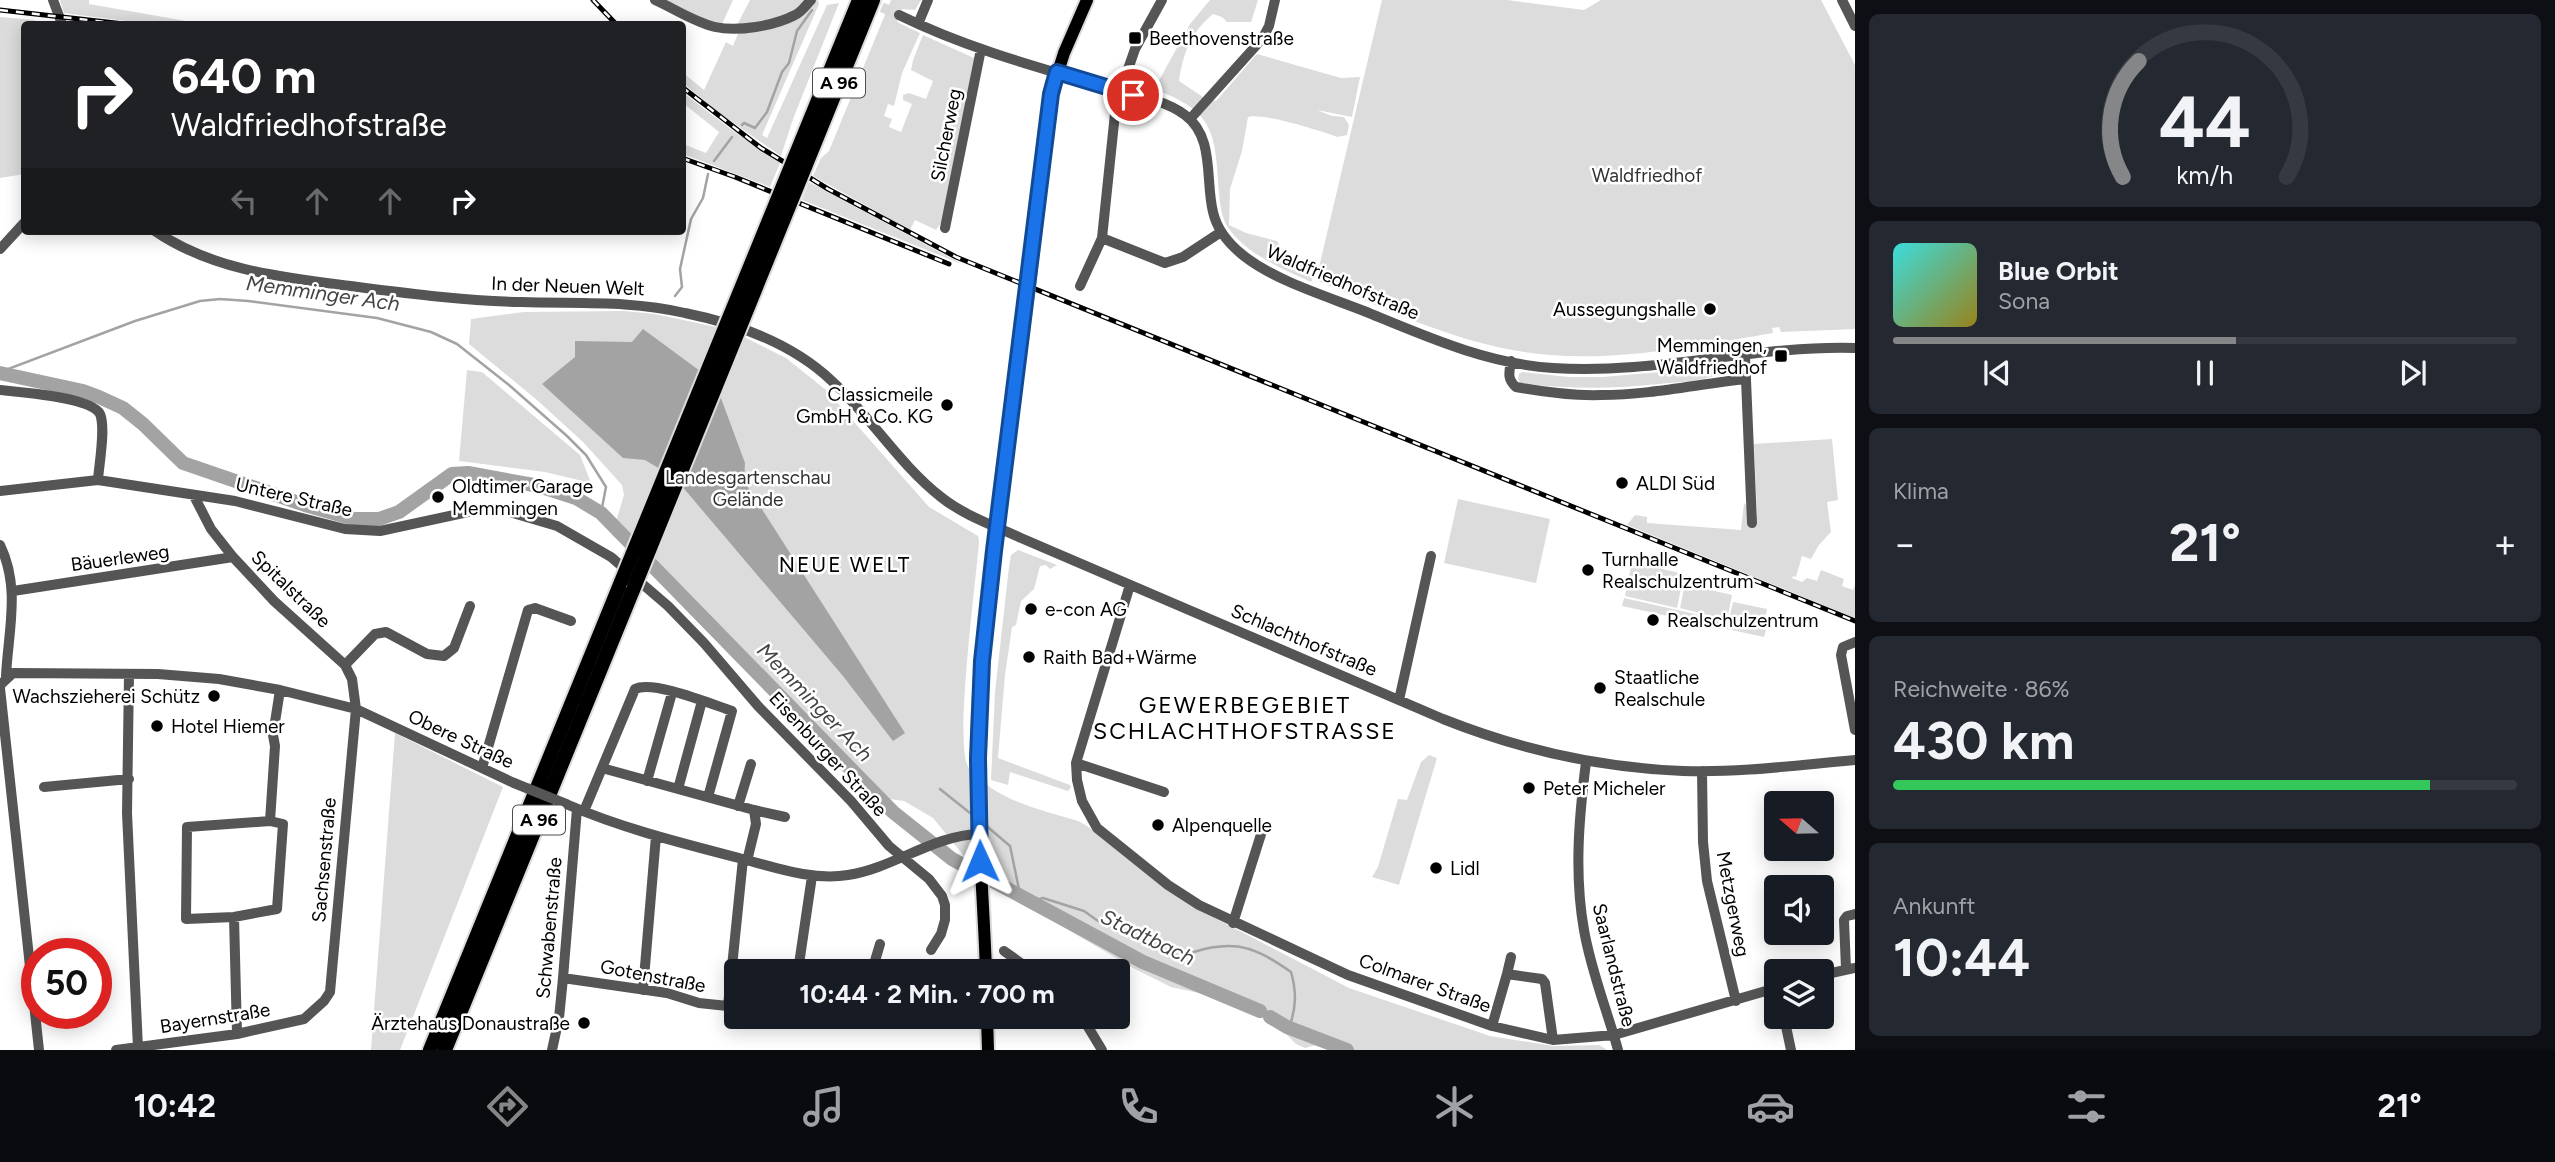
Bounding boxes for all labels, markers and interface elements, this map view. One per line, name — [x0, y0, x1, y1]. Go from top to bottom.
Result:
place label: Beethovenstraße — [1149, 27, 1294, 50]
marker: Beethovenstraße — [1127, 30, 1143, 46]
text: 640 m — [171, 46, 317, 105]
icon: right — [56, 49, 147, 140]
pin — [1103, 65, 1163, 125]
road number: A 96 — [813, 68, 865, 98]
icon: arrive — [1114, 76, 1152, 114]
text: 44 — [2159, 78, 2251, 165]
street label: Silcherweg — [926, 87, 966, 183]
text: Waldfriedhofstraße — [171, 106, 447, 144]
text: km/h — [2176, 159, 2234, 189]
park label: Waldfriedhof — [1592, 164, 1702, 187]
icon: left — [225, 182, 263, 220]
icon: ahead — [298, 182, 336, 220]
icon: ahead — [371, 182, 409, 220]
icon: right — [444, 182, 482, 220]
street label: Waldfriedhofstraße — [1263, 239, 1423, 325]
text: Blue Orbit — [1998, 255, 2119, 287]
water label: Memminger Ach — [245, 270, 402, 316]
street label: In der Neuen Welt — [491, 272, 645, 300]
text: Sona — [1998, 287, 2050, 315]
place label: Aussegungshalle — [1553, 298, 1696, 321]
marker: Aussegungshalle — [1702, 301, 1718, 317]
place label: Memmingen, Waldfriedhof — [1657, 334, 1767, 379]
marker: Memmingen, Waldfriedhof — [1773, 348, 1789, 364]
icon: previous — [1978, 354, 2016, 392]
icon: pause — [2186, 354, 2224, 392]
icon: next — [2394, 354, 2432, 392]
place label: Classicmeile GmbH & Co. KG — [796, 383, 933, 428]
marker: Classicmeile GmbH & Co. KG — [939, 397, 955, 413]
park label: Landesgartenschau Gelände — [665, 466, 831, 511]
street label: Untere Straße — [233, 472, 355, 522]
place label: ALDI Süd — [1636, 472, 1715, 495]
place label: Oldtimer Garage Memmingen — [452, 475, 593, 520]
marker: ALDI Süd — [1614, 475, 1630, 491]
text: Klima — [1893, 477, 1949, 505]
marker: Oldtimer Garage Memmingen — [430, 489, 446, 505]
text: 21° — [2169, 512, 2241, 574]
text: − — [1893, 521, 1917, 567]
text: + — [2493, 521, 2517, 567]
street label: Bäuerleweg — [69, 540, 171, 576]
street label: Spitalstraße — [246, 545, 336, 633]
place label: Turnhalle Realschulzentrum — [1602, 548, 1753, 593]
district label: NEUE WELT — [779, 552, 911, 577]
marker: Turnhalle Realschulzentrum — [1580, 562, 1596, 578]
place label: e-con AG — [1045, 598, 1127, 621]
street label: Schlachthofstraße — [1228, 599, 1380, 681]
marker: e-con AG — [1023, 601, 1039, 617]
place label: Realschulzentrum — [1667, 609, 1818, 632]
marker: Realschulzentrum — [1645, 612, 1661, 628]
water label: Memminger Ach — [752, 638, 878, 767]
place label: Raith Bad+Wärme — [1043, 646, 1197, 669]
marker: Raith Bad+Wärme — [1021, 649, 1037, 665]
place label: Staatliche Realschule — [1614, 666, 1705, 711]
text: Reichweite · 86% — [1893, 675, 2070, 703]
marker: Staatliche Realschule — [1592, 680, 1608, 696]
place label: Wachszieherei Schütz — [12, 685, 200, 708]
street label: Eisenburger Straße — [764, 687, 892, 821]
marker: Wachszieherei Schütz — [206, 688, 222, 704]
district label: GEWERBEGEBIET SCHLACHTHOFSTRASSE — [1093, 691, 1397, 745]
street label: Obere Straße — [405, 705, 517, 773]
text: 430 km — [1893, 710, 2074, 772]
place label: Hotel Hiemer — [171, 715, 285, 738]
marker: Hotel Hiemer — [149, 718, 165, 734]
place label: Peter Micheler — [1543, 777, 1666, 800]
marker: Peter Micheler — [1521, 780, 1537, 796]
north arrow — [1764, 791, 1834, 861]
map controls — [1764, 791, 1834, 1029]
street label: Sachsenstraße — [307, 797, 341, 923]
road number: A 96 — [513, 806, 565, 834]
place label: Alpenquelle — [1172, 814, 1272, 837]
marker: Alpenquelle — [1150, 817, 1166, 833]
position arrow — [943, 824, 1017, 898]
street label: Metzgerweg — [1711, 849, 1755, 959]
street label: Schwabenstraße — [531, 856, 567, 1000]
place label: Lidl — [1450, 857, 1480, 880]
marker: Lidl — [1428, 860, 1444, 876]
button: sound — [1764, 875, 1834, 945]
text: Ankunft — [1893, 892, 1975, 920]
street label: Saarlandstraße — [1588, 901, 1640, 1029]
water label: Stadtbach — [1097, 904, 1199, 971]
text: 10:44 — [1893, 927, 2030, 989]
speed limit sign: 50 — [21, 938, 112, 1029]
street label: Colmarer Straße — [1356, 948, 1494, 1018]
street label: Gotenstraße — [598, 955, 708, 997]
button: layers — [1764, 959, 1834, 1029]
text: 10:44 · 2 Min. · 700 m — [799, 978, 1055, 1010]
street label: Bayernstraße — [158, 998, 272, 1038]
place label: Ärztehaus Donaustraße — [371, 1012, 570, 1035]
marker: Ärztehaus Donaustraße — [576, 1015, 592, 1031]
icon: directions — [483, 1082, 532, 1131]
icon: music — [799, 1082, 848, 1131]
icon: phone — [1114, 1082, 1163, 1131]
icon: climate — [1430, 1082, 1479, 1131]
icon: car — [1746, 1082, 1795, 1131]
icon: filters — [2062, 1082, 2111, 1131]
text: 10:42 — [133, 1087, 216, 1125]
text: 21° — [2377, 1087, 2422, 1125]

